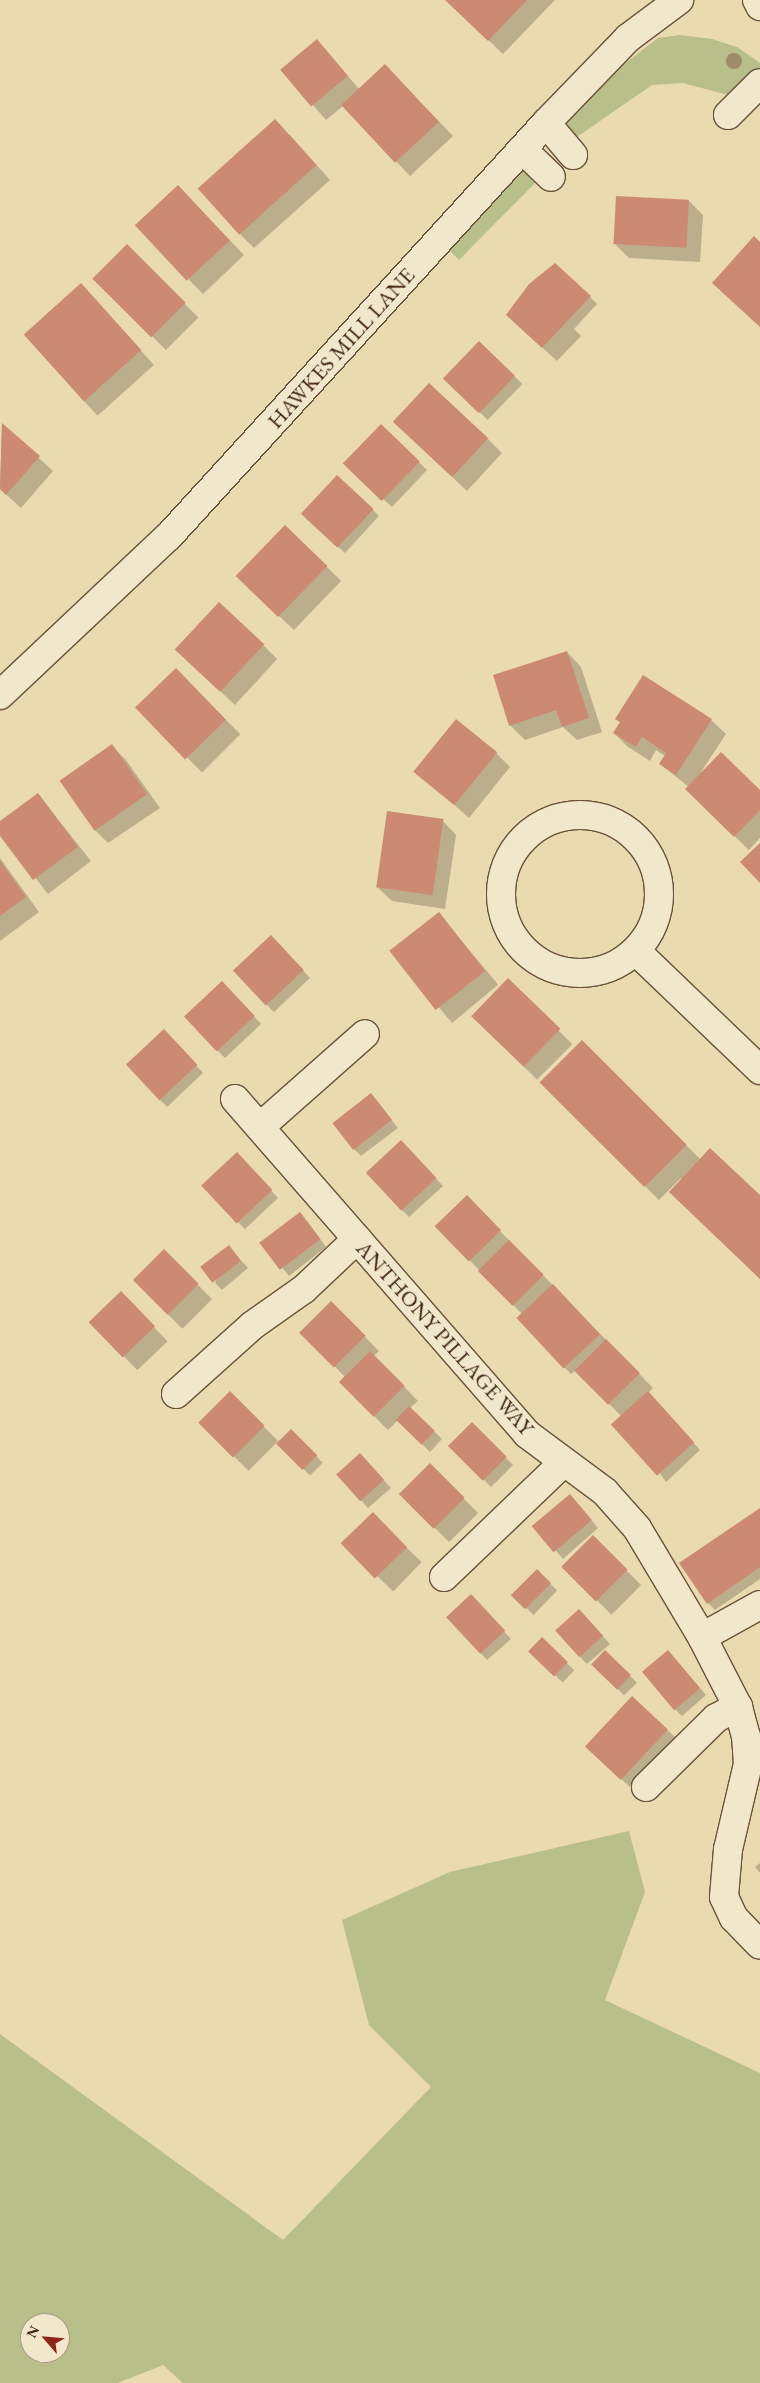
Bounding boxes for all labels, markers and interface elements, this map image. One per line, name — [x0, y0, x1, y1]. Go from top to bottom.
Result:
street label: HAWKES MILL LANE — [262, 262, 420, 434]
street label: ANTHONY PILLAGE WAY — [351, 1235, 539, 1441]
north arrow — [20, 2313, 70, 2363]
text: N — [22, 2323, 43, 2341]

